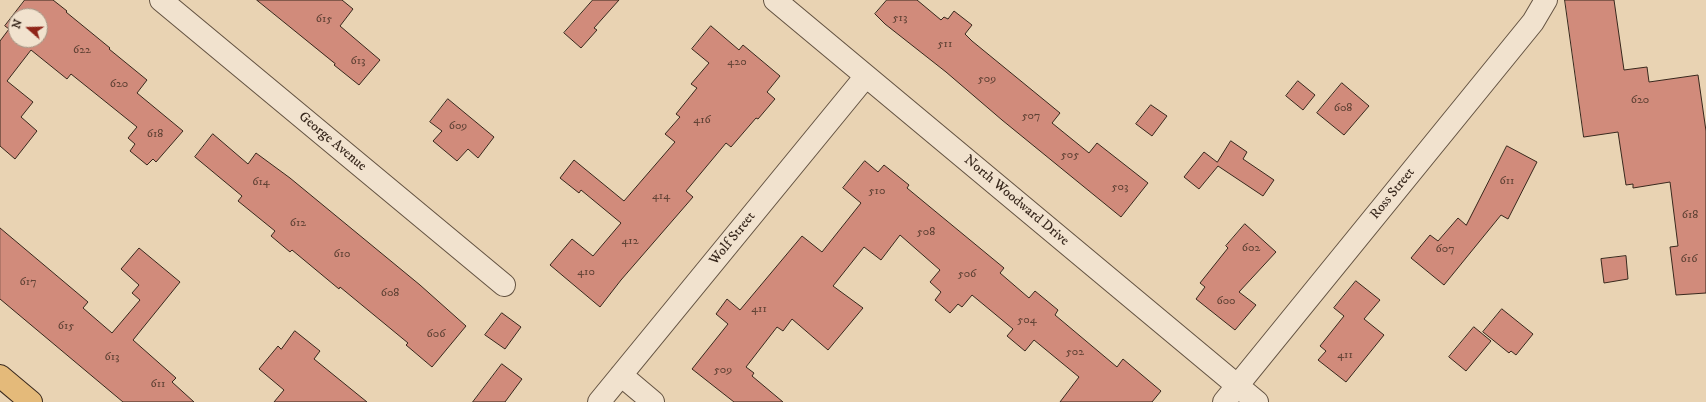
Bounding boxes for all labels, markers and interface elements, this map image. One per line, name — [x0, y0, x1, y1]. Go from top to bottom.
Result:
north arrow — [8, 8, 48, 48]
house number: 513 — [893, 12, 907, 26]
house number: 615 — [316, 13, 332, 27]
text: N — [10, 18, 26, 31]
house number: 511 — [938, 38, 952, 52]
house number: 622 — [73, 44, 91, 58]
house number: 613 — [350, 55, 366, 69]
house number: 420 — [727, 56, 747, 70]
house number: 509 — [978, 73, 996, 87]
house number: 620 — [110, 78, 128, 92]
house number: 620 — [1631, 94, 1649, 108]
house number: 608 — [1334, 102, 1352, 116]
street label: George Avenue — [295, 109, 369, 175]
house number: 507 — [1022, 110, 1040, 124]
house number: 416 — [693, 114, 711, 128]
house number: 609 — [449, 120, 467, 134]
house number: 618 — [147, 128, 163, 142]
house number: 505 — [1061, 149, 1079, 163]
street label: North Woodward Drive — [960, 152, 1072, 250]
street label: Ross Street — [1367, 165, 1419, 223]
house number: 611 — [1500, 175, 1514, 189]
house number: 614 — [252, 176, 270, 190]
house number: 503 — [1112, 181, 1128, 195]
house number: 510 — [869, 185, 885, 199]
house number: 414 — [652, 190, 670, 204]
street label: Wolf Street — [706, 209, 760, 269]
house number: 618 — [1682, 209, 1698, 223]
house number: 612 — [290, 217, 306, 231]
house number: 508 — [917, 226, 935, 240]
house number: 412 — [621, 235, 639, 249]
house number: 602 — [1242, 242, 1260, 256]
house number: 607 — [1435, 243, 1455, 257]
house number: 610 — [333, 248, 351, 262]
house number: 616 — [1681, 253, 1697, 267]
house number: 410 — [577, 266, 595, 280]
house number: 506 — [958, 268, 976, 282]
house number: 617 — [20, 276, 36, 290]
house number: 608 — [381, 287, 399, 301]
house number: 600 — [1216, 295, 1236, 309]
house number: 411 — [751, 303, 767, 317]
house number: 504 — [1017, 314, 1037, 328]
house number: 615 — [58, 320, 74, 334]
house number: 606 — [427, 328, 445, 342]
house number: 502 — [1066, 346, 1084, 360]
house number: 411 — [1337, 349, 1353, 363]
house number: 613 — [104, 351, 120, 365]
house number: 509 — [714, 364, 732, 378]
house number: 611 — [150, 378, 166, 392]

